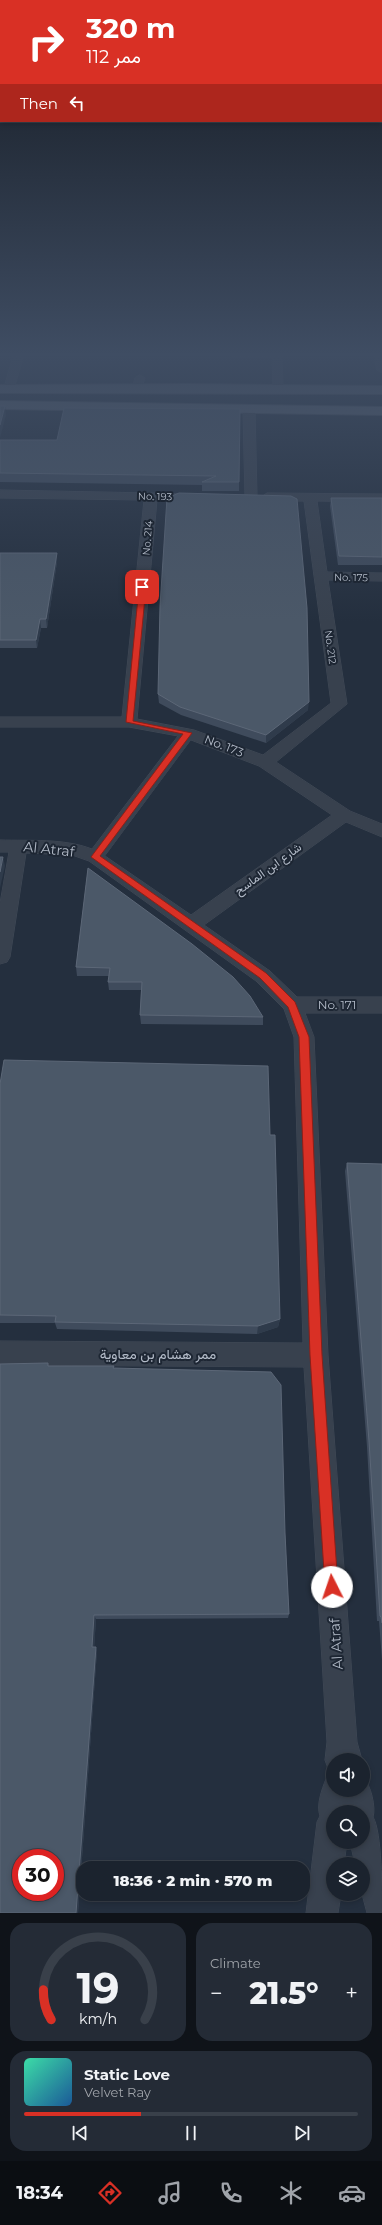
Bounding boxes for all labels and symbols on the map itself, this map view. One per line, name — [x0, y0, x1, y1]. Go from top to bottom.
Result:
street label: No. 193 — [138, 490, 173, 503]
street label: No. 214 — [140, 520, 156, 556]
pin — [125, 570, 159, 604]
street label: No. 175 — [334, 571, 368, 584]
street label: No. 212 — [322, 629, 339, 665]
street label: No. 173 — [202, 731, 246, 760]
street label: Al Atraf — [23, 837, 77, 861]
street label: شارع ابن الماسح — [231, 839, 305, 900]
street label: No. 171 — [318, 997, 356, 1012]
street label: ممر هشام بن معاوية — [100, 1345, 216, 1363]
position arrow — [311, 1566, 353, 1608]
street label: Al Atraf — [325, 1617, 347, 1670]
speed limit sign: 30 — [12, 1849, 64, 1901]

